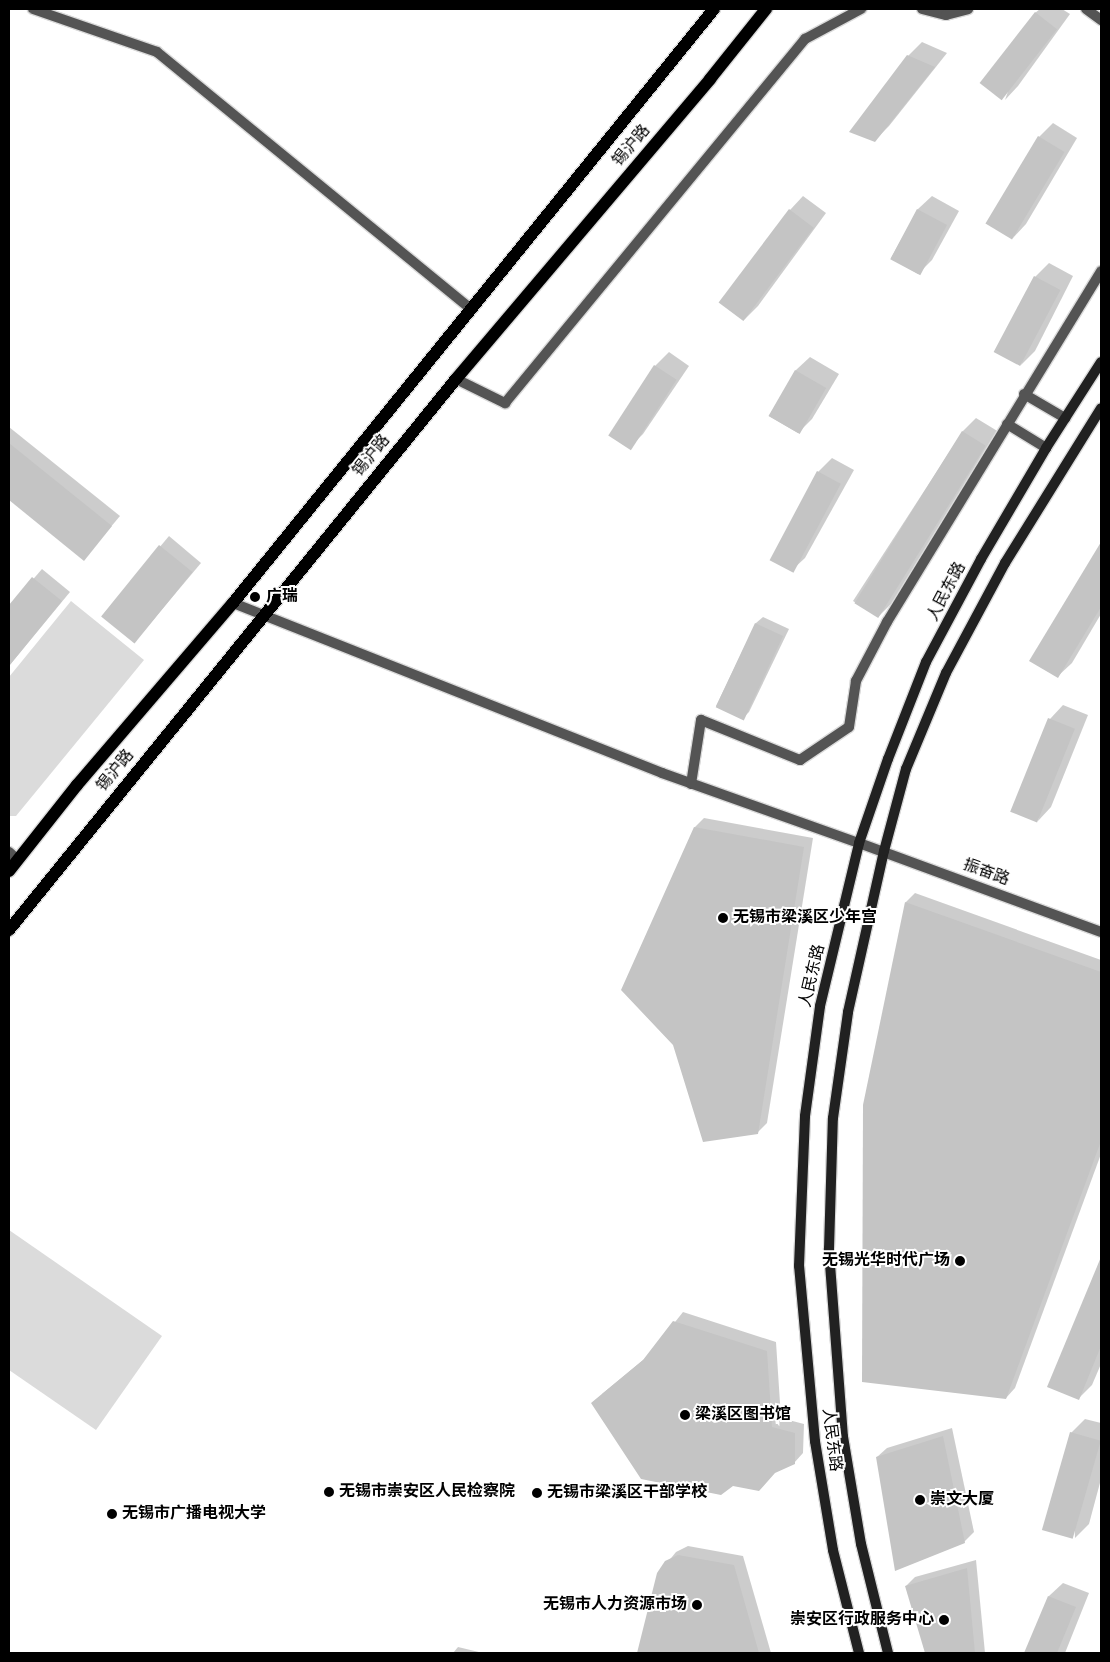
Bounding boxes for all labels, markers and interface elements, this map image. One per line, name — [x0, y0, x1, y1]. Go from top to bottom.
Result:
street label: 锡沪路 — [609, 121, 655, 171]
street label: 锡沪路 — [349, 431, 395, 481]
street label: 人民东路 — [924, 559, 970, 625]
place label: 广瑞 — [266, 587, 298, 607]
marker: 广瑞 — [248, 590, 262, 604]
street label: 锡沪路 — [93, 746, 139, 796]
street label: 振奋路 — [960, 856, 1012, 890]
place label: 无锡市梁溪区少年宫 — [733, 908, 877, 928]
marker: 无锡市梁溪区少年宫 — [717, 912, 729, 924]
street label: 人民东路 — [796, 943, 830, 1009]
place label: 无锡光华时代广场 — [822, 1251, 950, 1271]
marker: 无锡光华时代广场 — [954, 1255, 966, 1267]
place label: 梁溪区图书馆 — [695, 1405, 791, 1425]
street label: 人民东路 — [818, 1407, 844, 1473]
marker: 梁溪区图书馆 — [679, 1409, 691, 1421]
place label: 无锡市崇安区人民检察院 — [339, 1482, 515, 1502]
place label: 无锡市梁溪区干部学校 — [547, 1483, 707, 1503]
marker: 无锡市崇安区人民检察院 — [323, 1486, 335, 1498]
marker: 无锡市梁溪区干部学校 — [531, 1487, 543, 1499]
place label: 崇文大厦 — [930, 1490, 994, 1510]
marker: 崇文大厦 — [914, 1494, 926, 1506]
place label: 无锡市广播电视大学 — [122, 1504, 266, 1524]
marker: 无锡市广播电视大学 — [106, 1508, 118, 1520]
place label: 无锡市人力资源市场 — [543, 1595, 687, 1615]
marker: 无锡市人力资源市场 — [691, 1599, 703, 1611]
place label: 崇安区行政服务中心 — [790, 1610, 934, 1630]
marker: 崇安区行政服务中心 — [938, 1614, 950, 1626]

